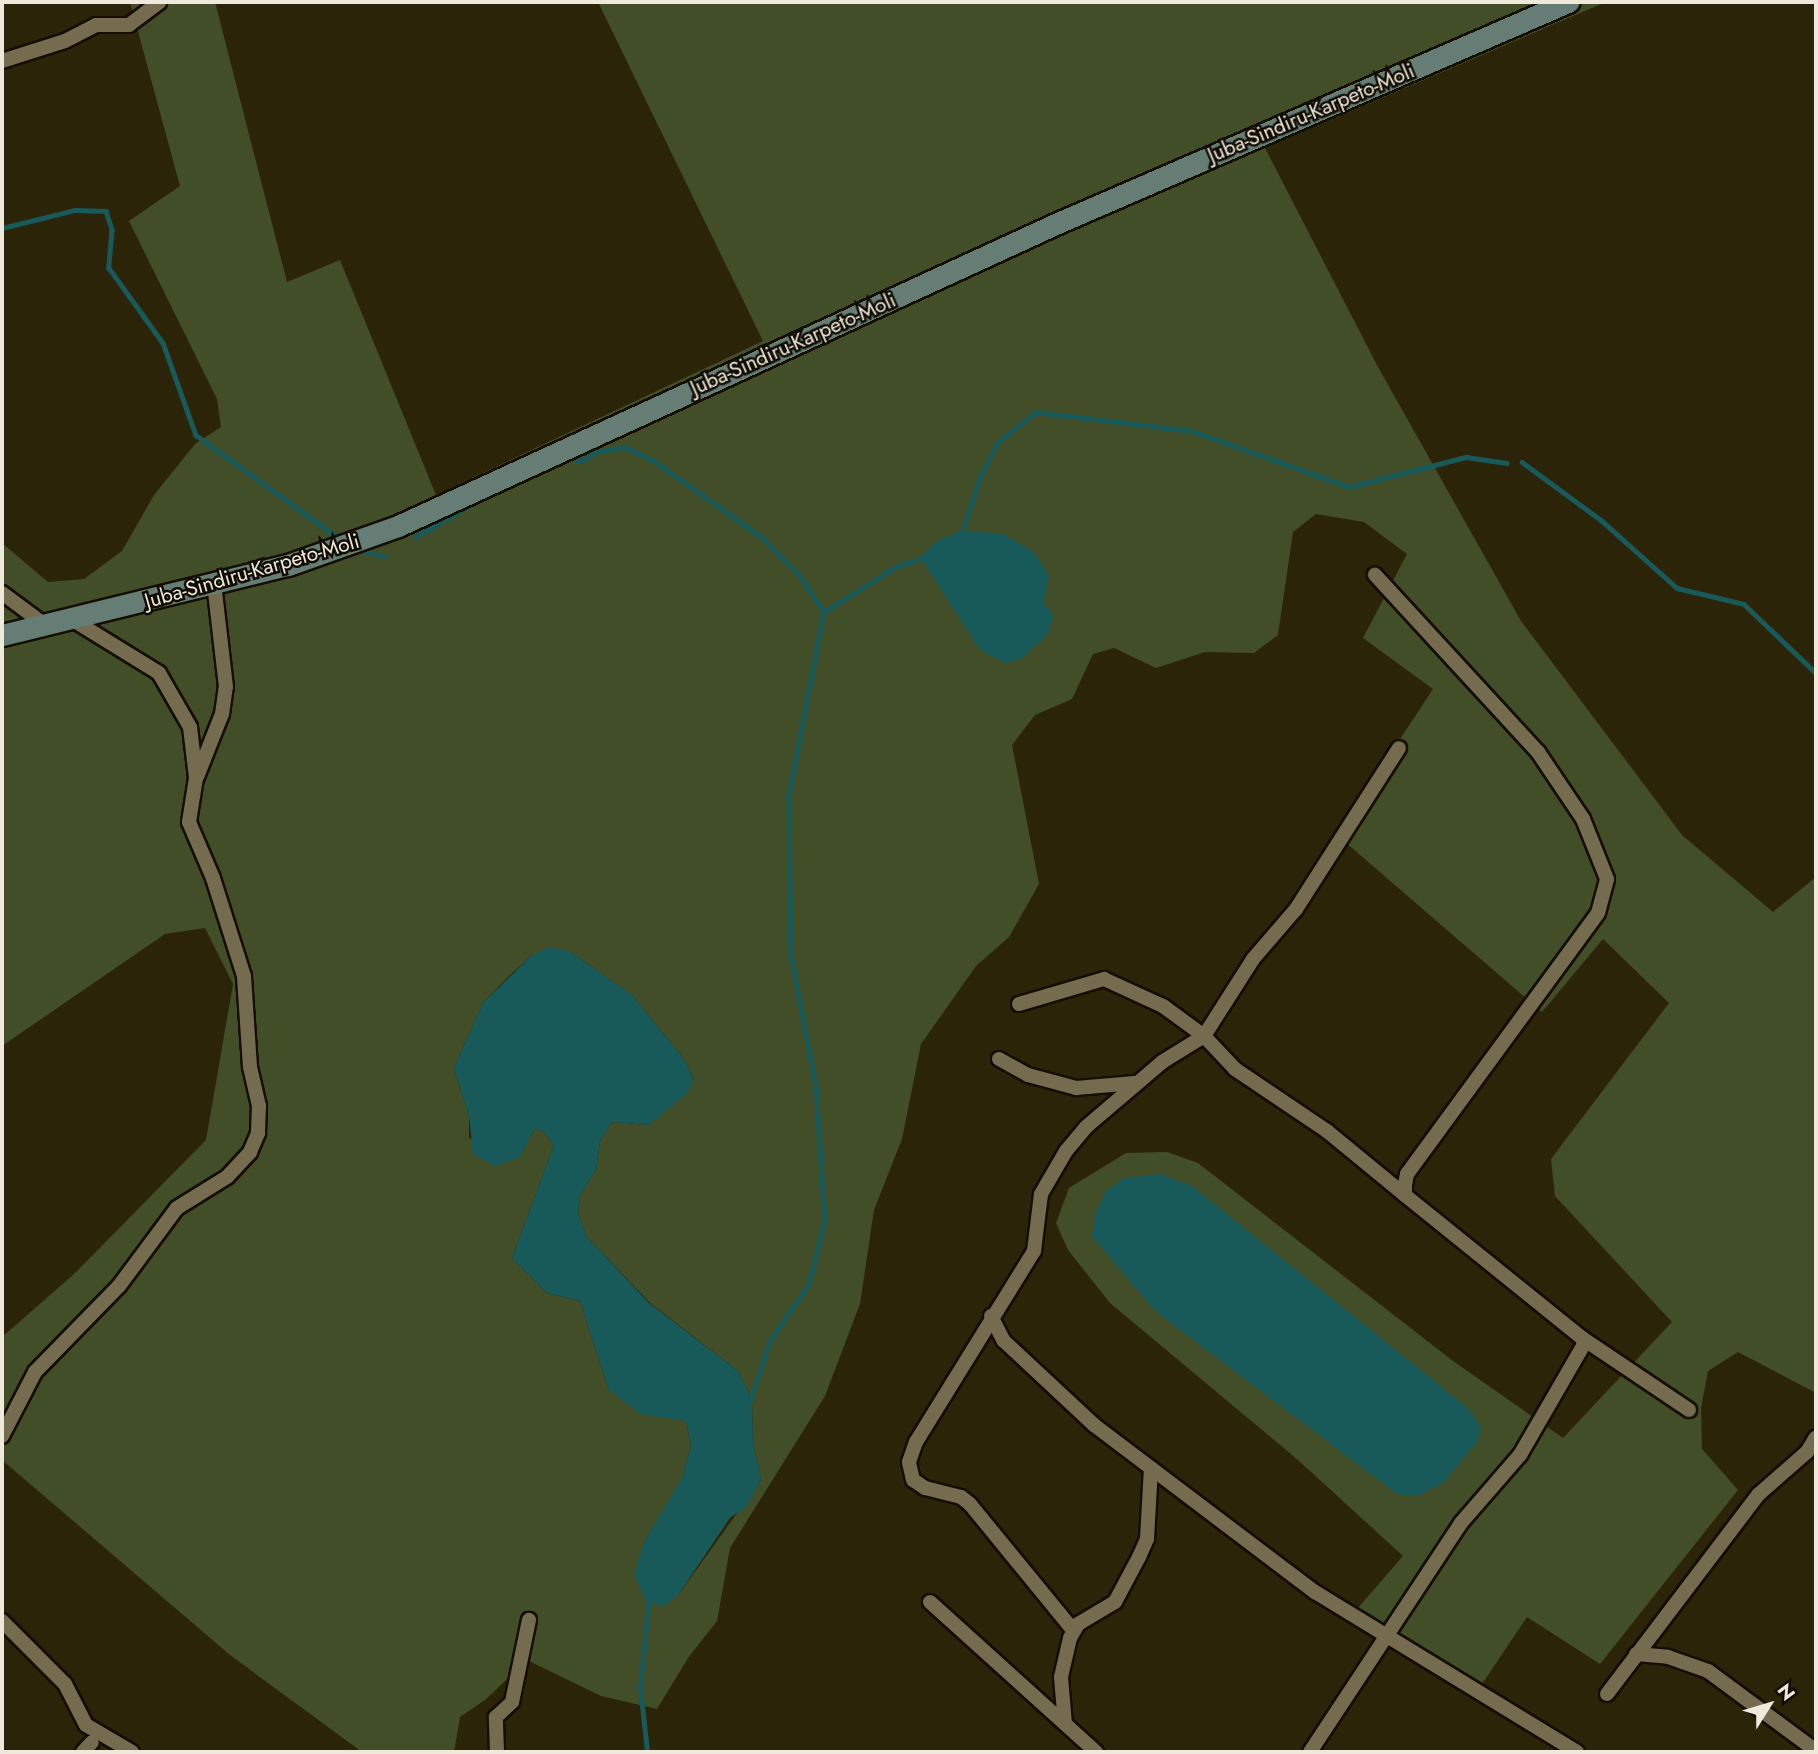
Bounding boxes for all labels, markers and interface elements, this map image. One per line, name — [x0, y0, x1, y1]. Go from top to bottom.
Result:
street label: Juba-Sindiru-Karpeto-Moli — [1204, 58, 1418, 168]
street label: Juba-Sindiru-Karpeto-Moli — [686, 287, 900, 401]
street label: Juba-Sindiru-Karpeto-Moli — [142, 528, 362, 614]
north arrow — [1734, 1670, 1804, 1740]
text: N — [1771, 1678, 1801, 1706]

